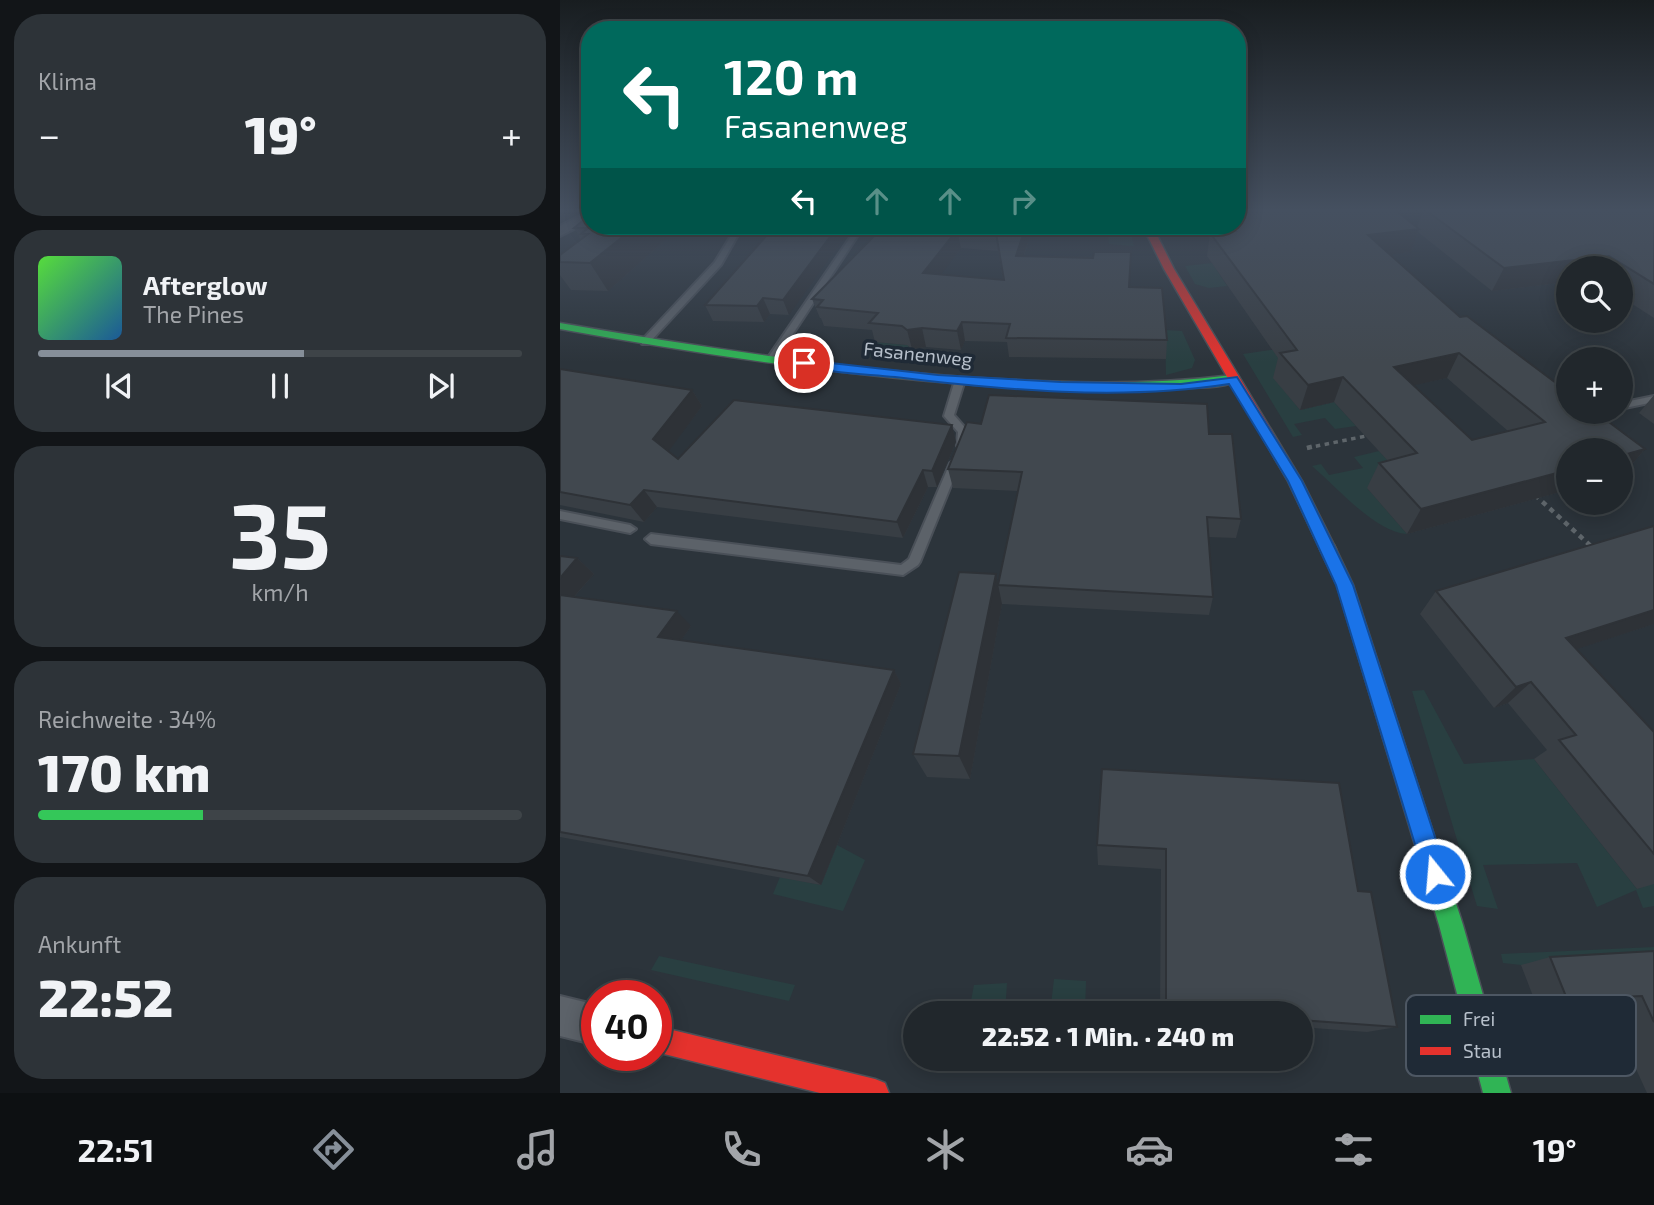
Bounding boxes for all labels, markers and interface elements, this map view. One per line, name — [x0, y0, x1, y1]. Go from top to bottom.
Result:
text: 120 m — [724, 46, 858, 105]
icon: left — [609, 49, 700, 140]
text: Klima — [38, 67, 97, 95]
text: 19° — [245, 102, 317, 164]
text: Fasanenweg — [724, 106, 908, 144]
text: − — [38, 111, 60, 157]
text: + — [501, 111, 522, 157]
icon: left — [785, 182, 823, 220]
icon: ahead — [858, 182, 896, 220]
icon: ahead — [931, 182, 969, 220]
icon: right — [1004, 182, 1042, 220]
map controls — [1556, 256, 1633, 515]
button: search — [1556, 256, 1633, 333]
text: Afterglow — [143, 269, 268, 300]
text: The Pines — [143, 300, 244, 328]
pin — [774, 333, 834, 393]
street label: Fasanenweg — [863, 336, 974, 371]
icon: arrive — [785, 344, 823, 382]
button: + — [1556, 347, 1633, 424]
icon: previous — [100, 367, 138, 405]
icon: pause — [261, 367, 299, 405]
icon: next — [422, 367, 460, 405]
button: − — [1556, 438, 1633, 515]
text: 35 — [229, 478, 331, 587]
text: km/h — [251, 578, 309, 606]
text: Reichweite · 34% — [38, 705, 216, 733]
text: 170 km — [38, 740, 210, 802]
position arrow — [1398, 837, 1472, 911]
text: Ankunft — [38, 930, 121, 958]
text: 22:52 — [38, 965, 173, 1027]
speed limit sign: 40 — [581, 980, 672, 1071]
legend — [1406, 995, 1636, 1076]
text: Frei — [1463, 1007, 1495, 1030]
text: 22:52 · 1 Min. · 240 m — [982, 1020, 1234, 1051]
text: Stau — [1463, 1039, 1502, 1062]
icon: directions — [309, 1125, 358, 1174]
icon: music — [513, 1125, 562, 1174]
icon: phone — [717, 1125, 766, 1174]
icon: climate — [921, 1125, 970, 1174]
icon: car — [1125, 1125, 1174, 1174]
icon: filters — [1329, 1125, 1378, 1174]
text: 22:51 — [77, 1130, 154, 1168]
text: 19° — [1533, 1130, 1577, 1168]

